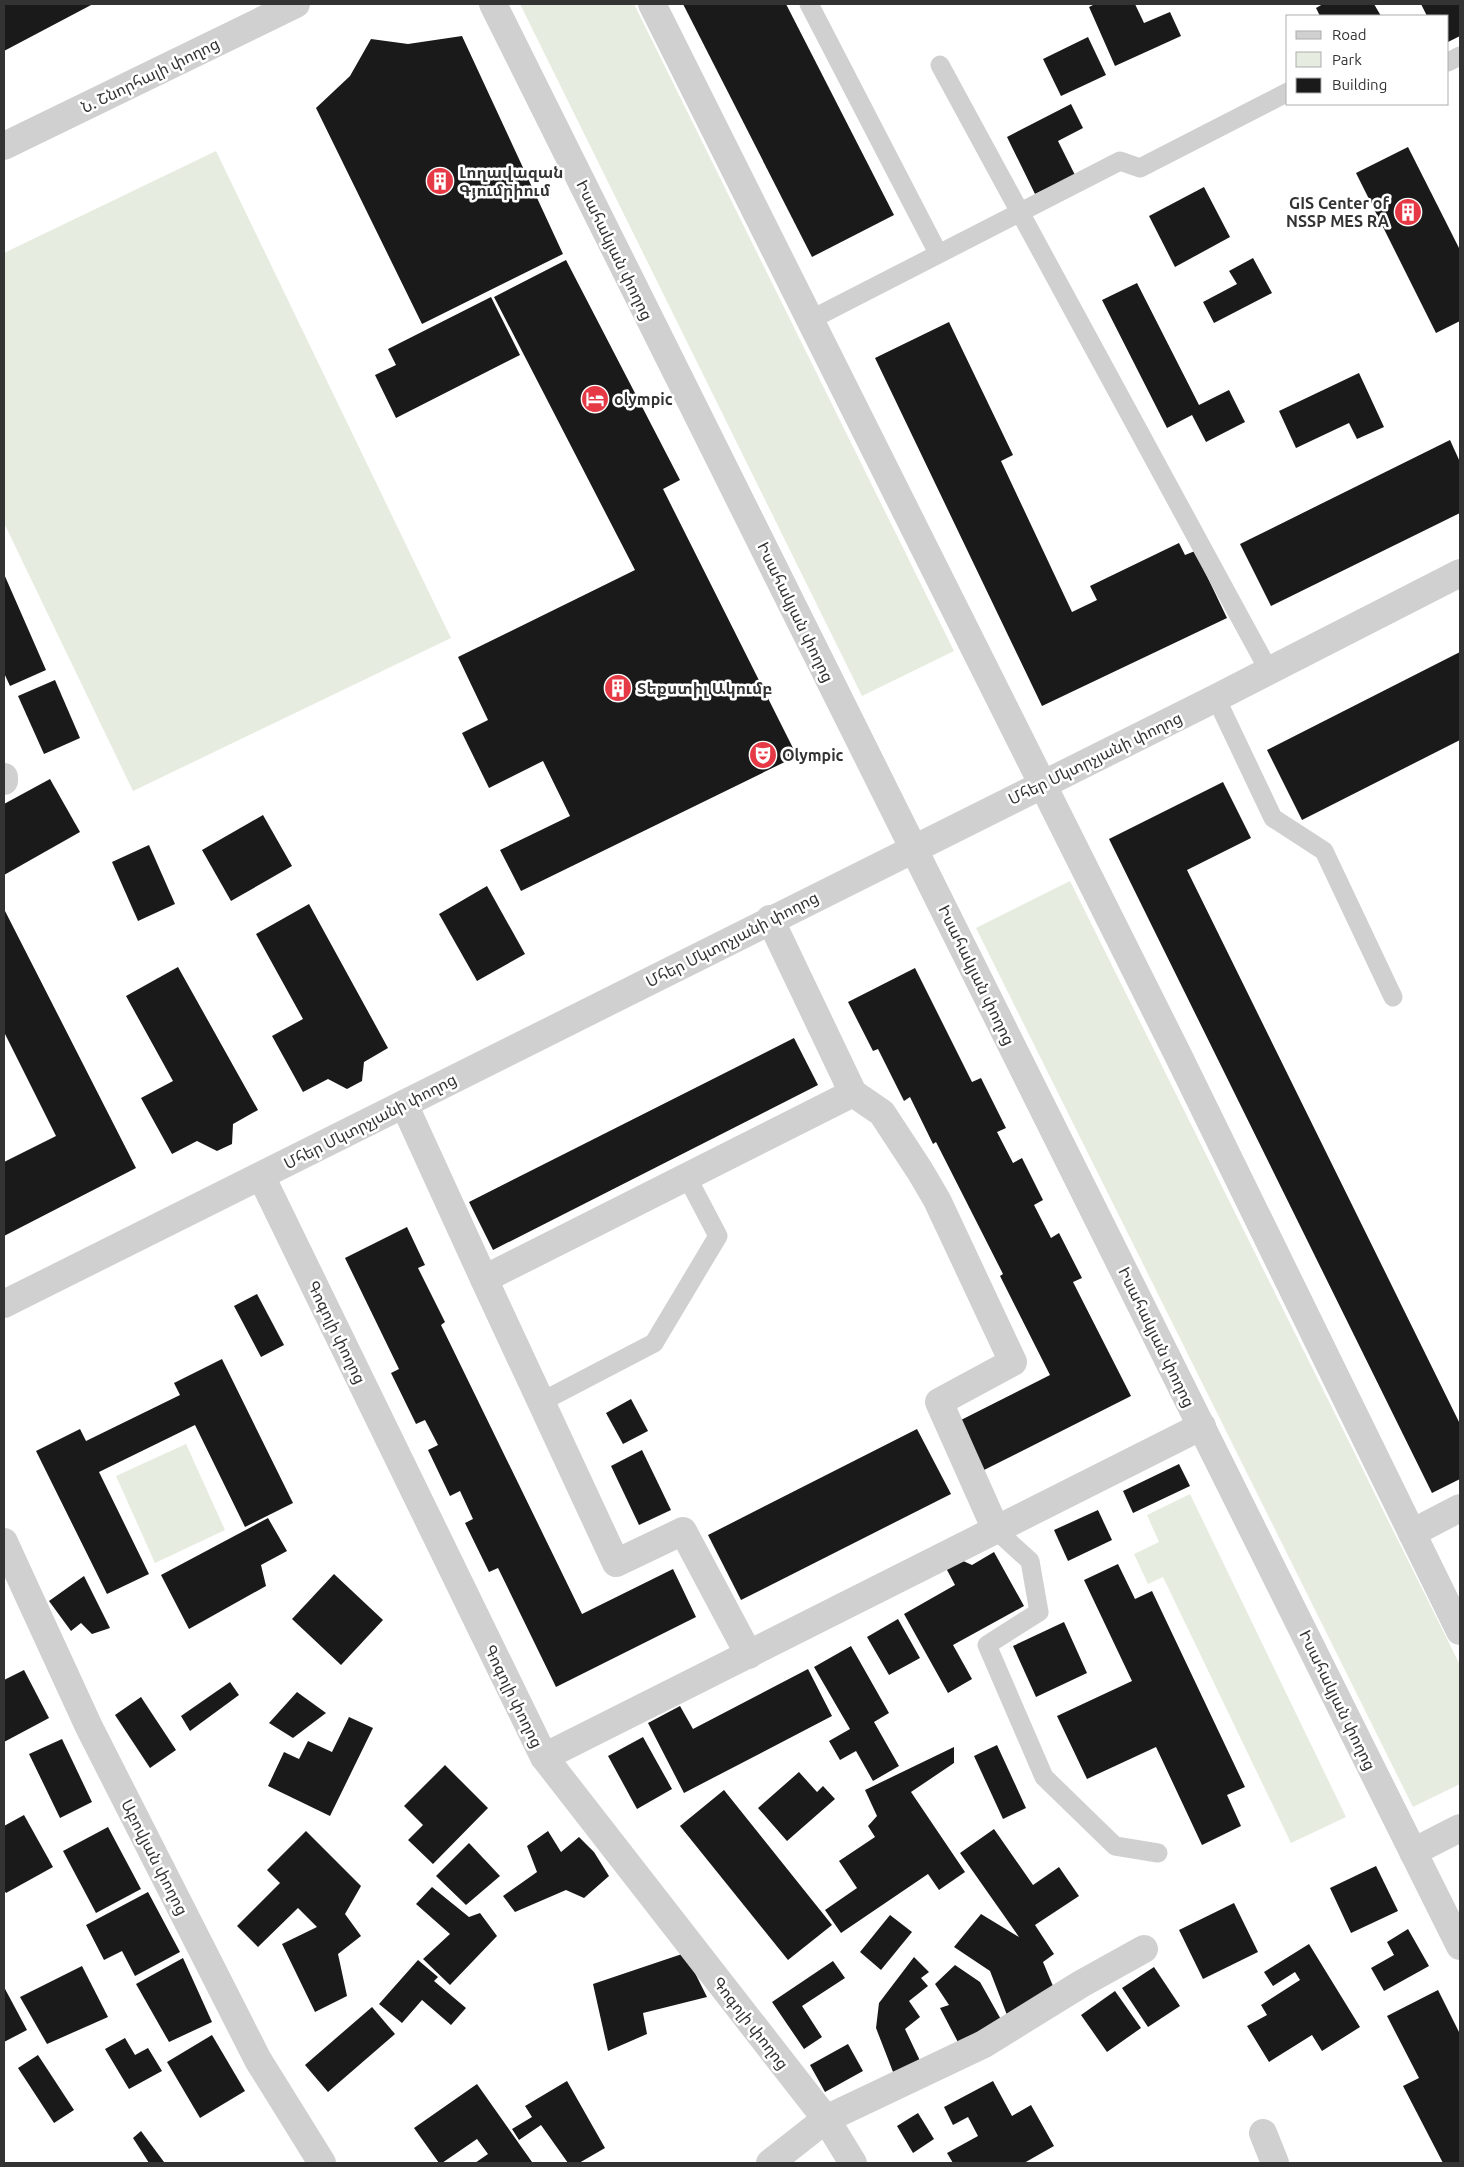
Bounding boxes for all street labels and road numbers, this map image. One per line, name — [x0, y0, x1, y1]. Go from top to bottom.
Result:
street label: Ն. Շնորհալի փողոց — [78, 34, 222, 117]
street label: Իսահակյան փողոց — [572, 177, 657, 323]
street label: Իսահակյան փողոց — [753, 539, 838, 685]
street label: Մհեր Մկտրչյանի փողոց — [1005, 708, 1185, 809]
street label: Մհեր Մկտրչյանի փողոց — [643, 888, 822, 991]
street label: Իսահակյան փողոց — [934, 902, 1019, 1048]
street label: Մհեր Մկտրչյանի փողոց — [281, 1070, 460, 1173]
street label: Իսահակյան փողոց — [1114, 1264, 1199, 1410]
street label: Գոգոլի փողոց — [303, 1278, 370, 1387]
street label: Իսահակյան փողոց — [1295, 1627, 1380, 1773]
street label: Գոգոլի փողոց — [480, 1642, 547, 1751]
street label: Աբովյան փողոց — [117, 1796, 192, 1918]
street label: Գոգոլի փողոց — [709, 1973, 793, 2073]

